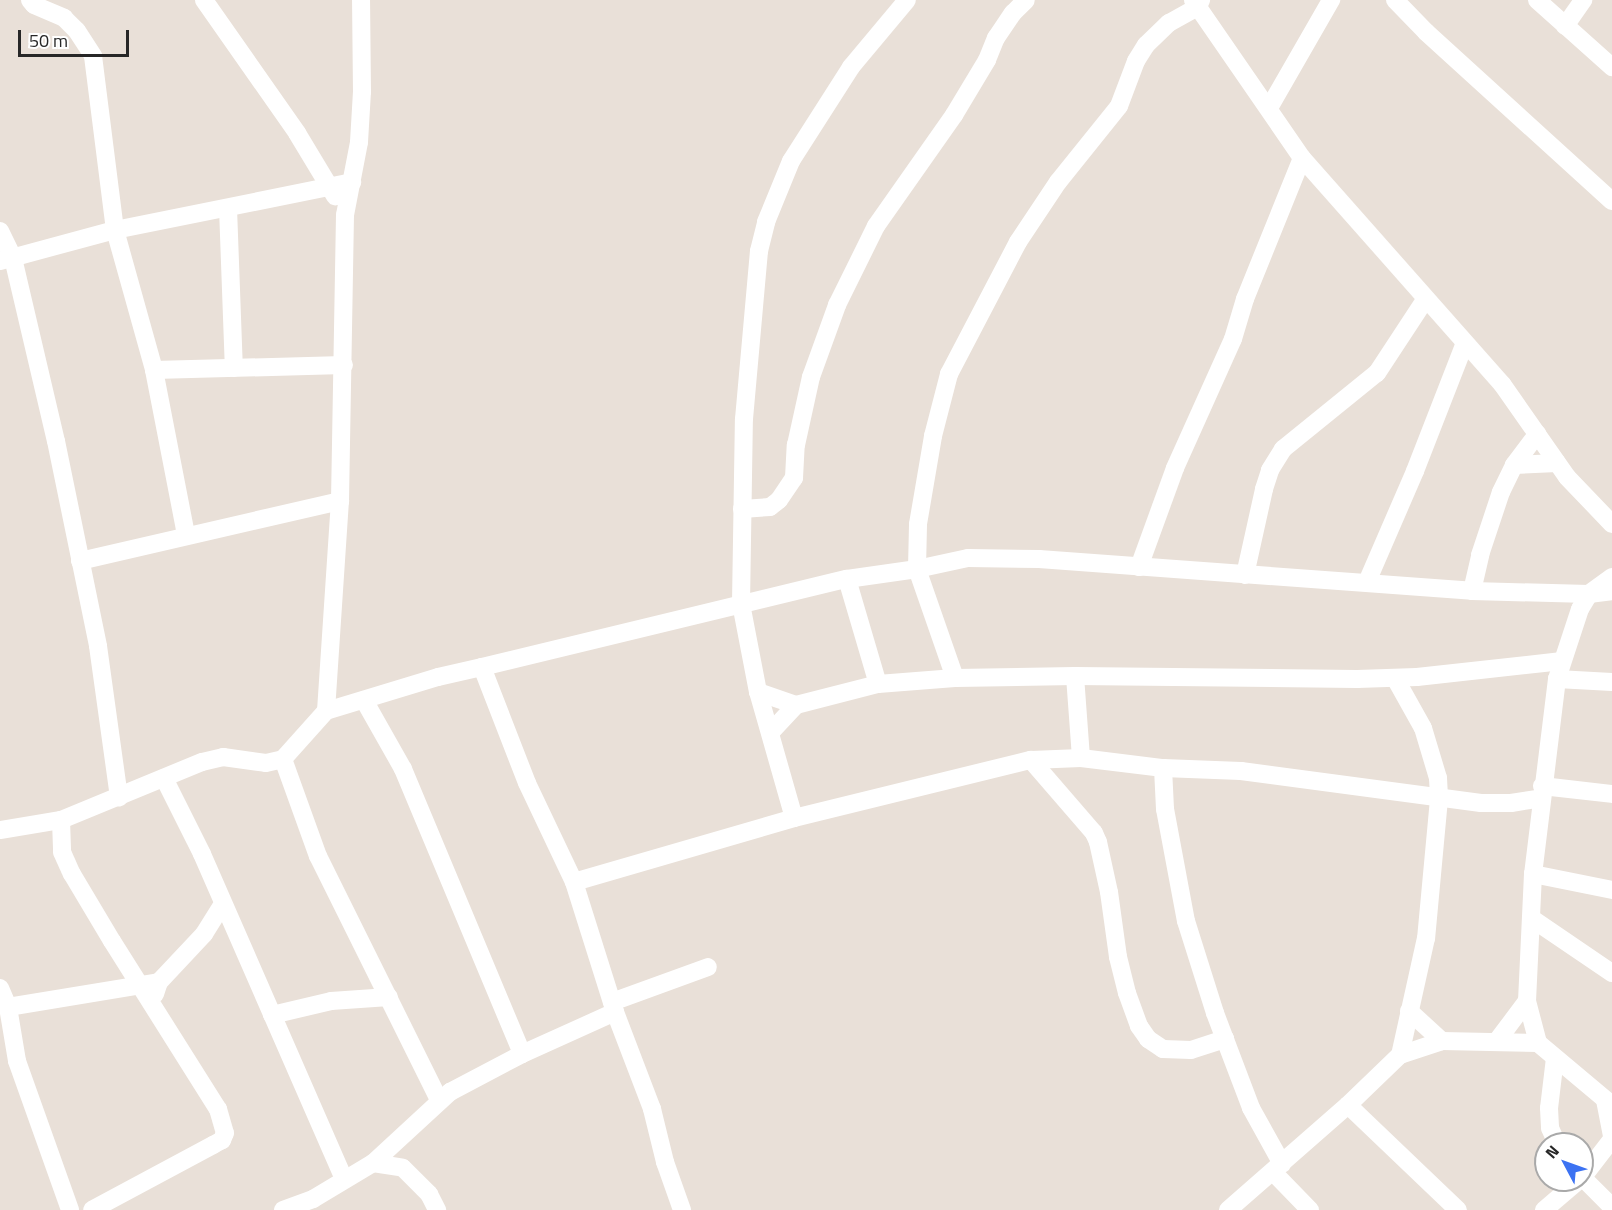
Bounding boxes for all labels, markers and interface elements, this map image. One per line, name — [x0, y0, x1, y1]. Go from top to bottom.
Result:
scale bar — [21, 18, 132, 56]
text: 50 m — [29, 27, 68, 54]
north arrow — [1534, 1132, 1594, 1192]
text: N — [1539, 1139, 1565, 1164]

